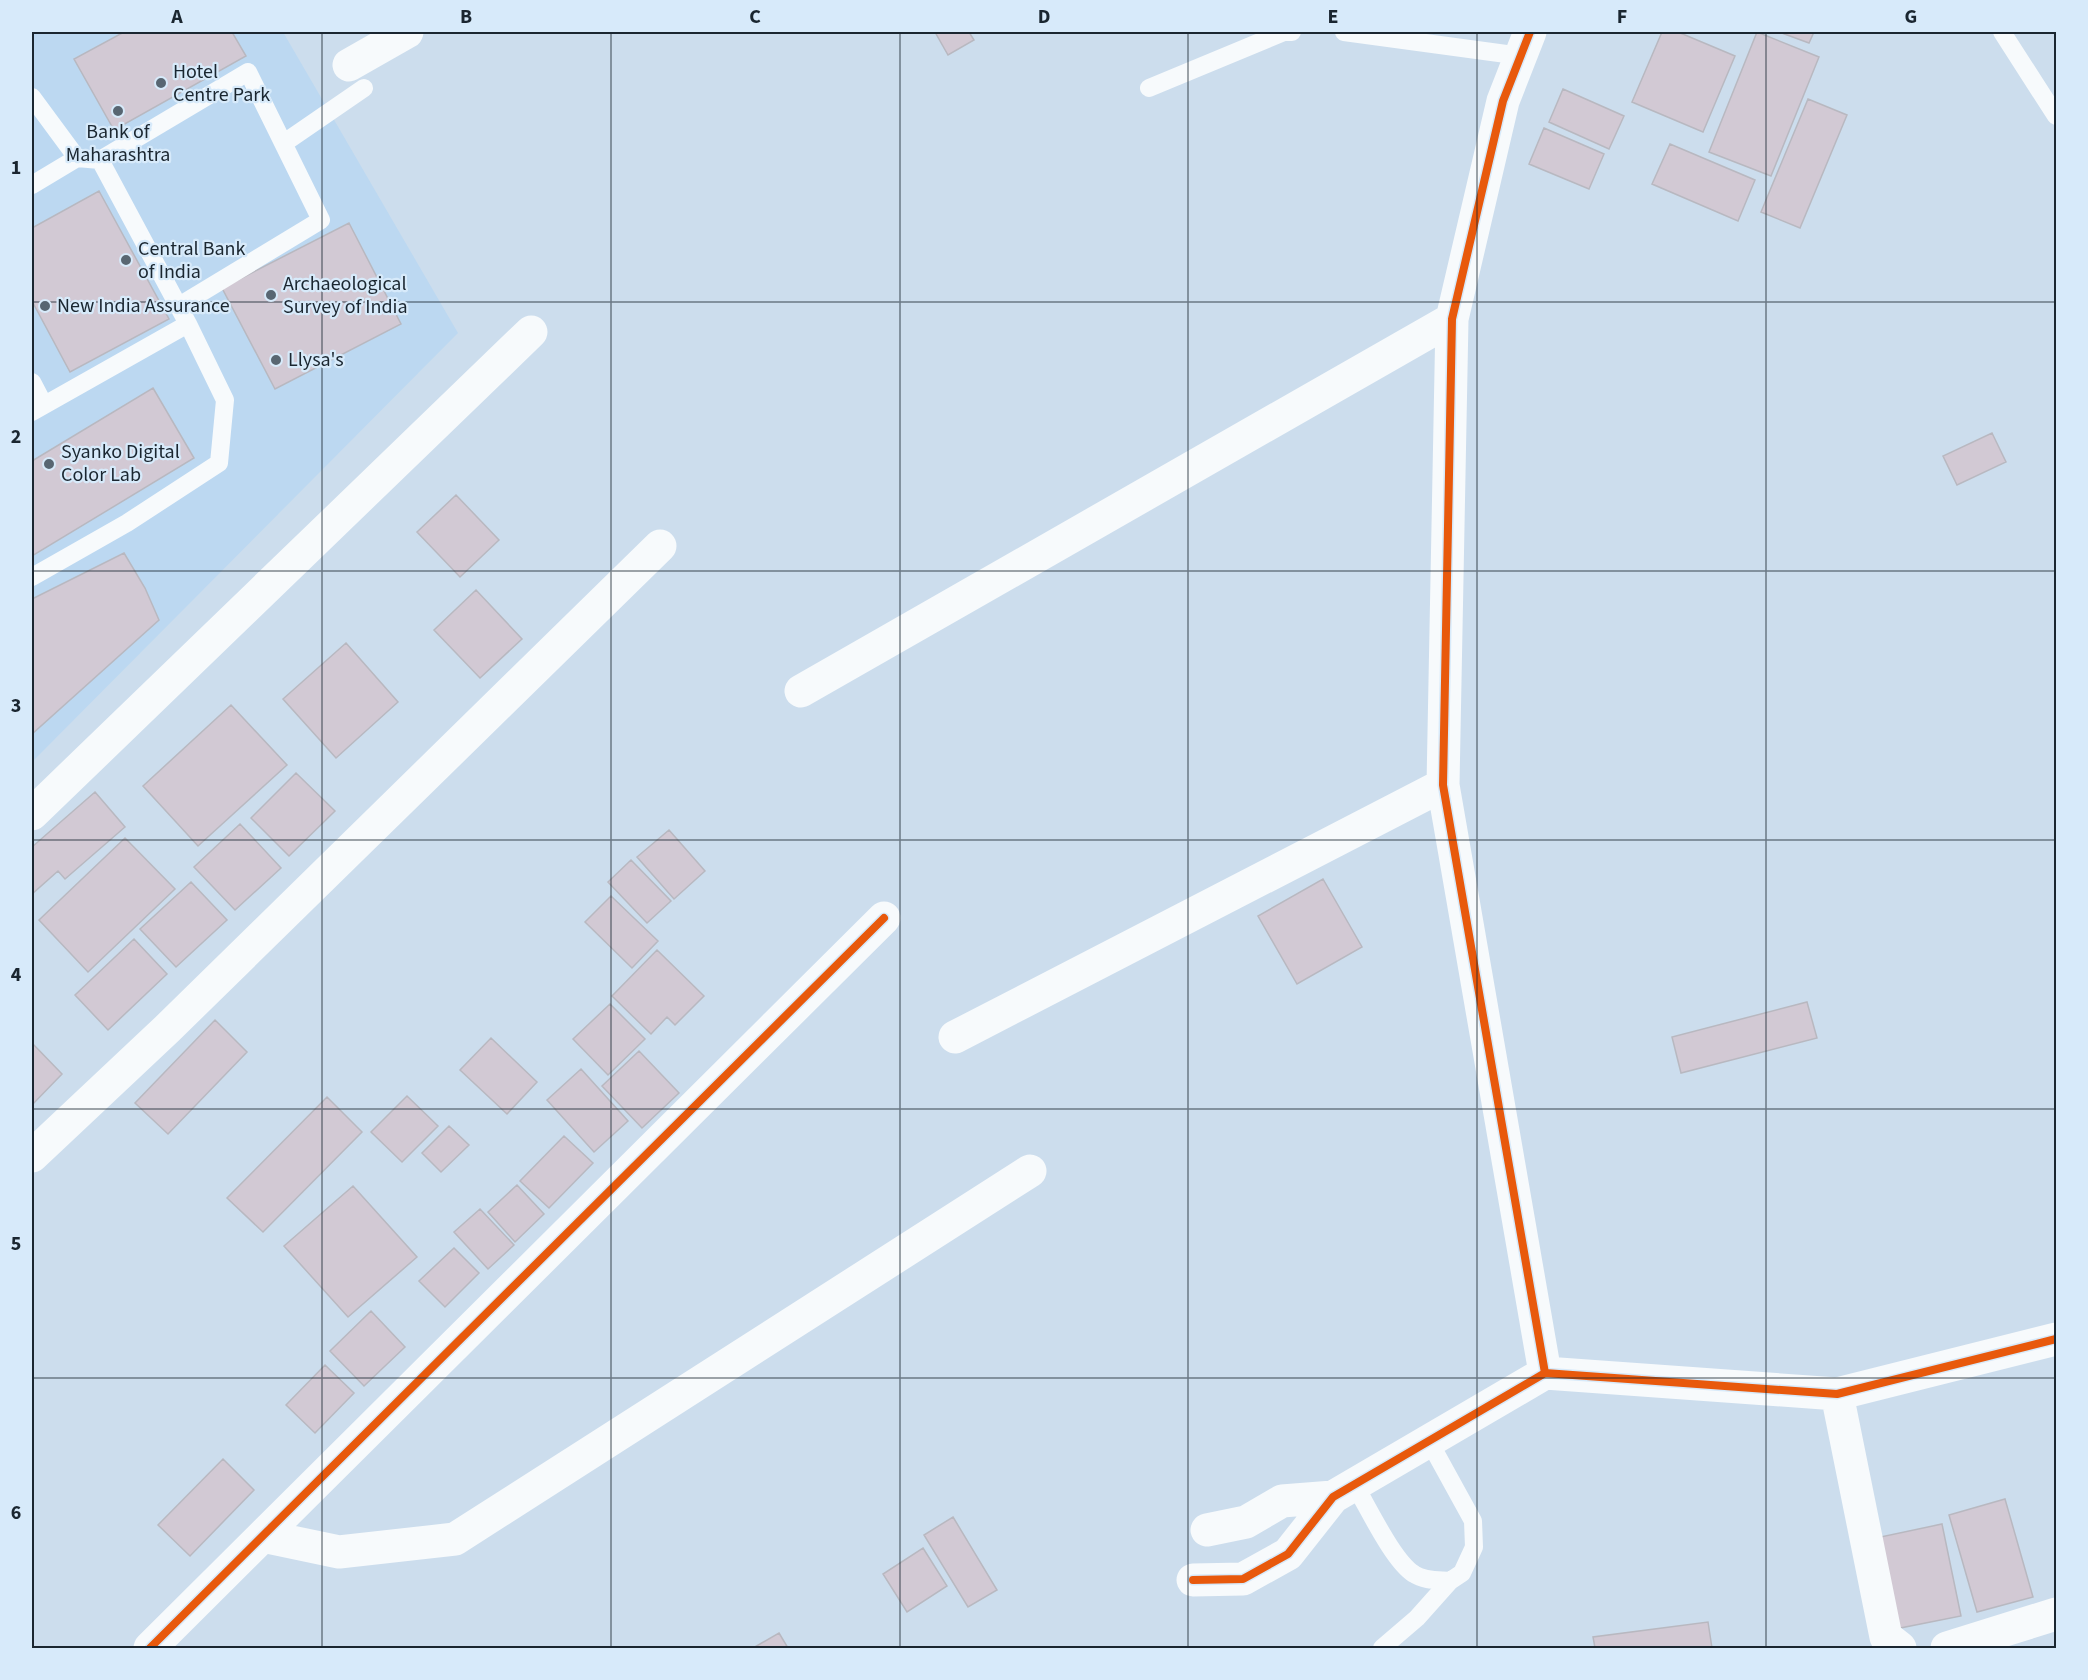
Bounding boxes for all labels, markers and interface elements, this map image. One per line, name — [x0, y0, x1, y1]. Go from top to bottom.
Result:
text: A — [170, 3, 183, 31]
text: B — [460, 3, 472, 31]
text: C — [749, 3, 761, 31]
text: D — [1038, 3, 1050, 31]
text: E — [1328, 3, 1338, 31]
text: F — [1617, 3, 1627, 31]
text: G — [1905, 3, 1917, 31]
place label: Hotel Centre Park — [173, 58, 270, 109]
marker: Hotel Centre Park — [154, 76, 168, 90]
marker: Bank of Maharashtra — [111, 104, 125, 118]
place label: Bank of Maharashtra — [66, 118, 170, 169]
text: 1 — [11, 154, 21, 182]
place label: Central Bank of India — [138, 235, 245, 286]
marker: Central Bank of India — [119, 253, 133, 267]
place label: Archaeological Survey of India — [283, 270, 408, 321]
marker: Archaeological Survey of India — [264, 288, 278, 302]
place label: New India Assurance — [57, 292, 230, 320]
marker: New India Assurance — [38, 299, 52, 313]
place label: Llysa's — [288, 346, 344, 374]
marker: Llysa's — [269, 353, 283, 367]
text: 2 — [11, 423, 21, 451]
place label: Syanko Digital Color Lab — [61, 438, 180, 489]
marker: Syanko Digital Color Lab — [42, 457, 56, 471]
text: 3 — [11, 692, 21, 720]
text: 4 — [11, 961, 22, 989]
text: 5 — [11, 1230, 21, 1258]
text: 6 — [11, 1499, 21, 1527]

